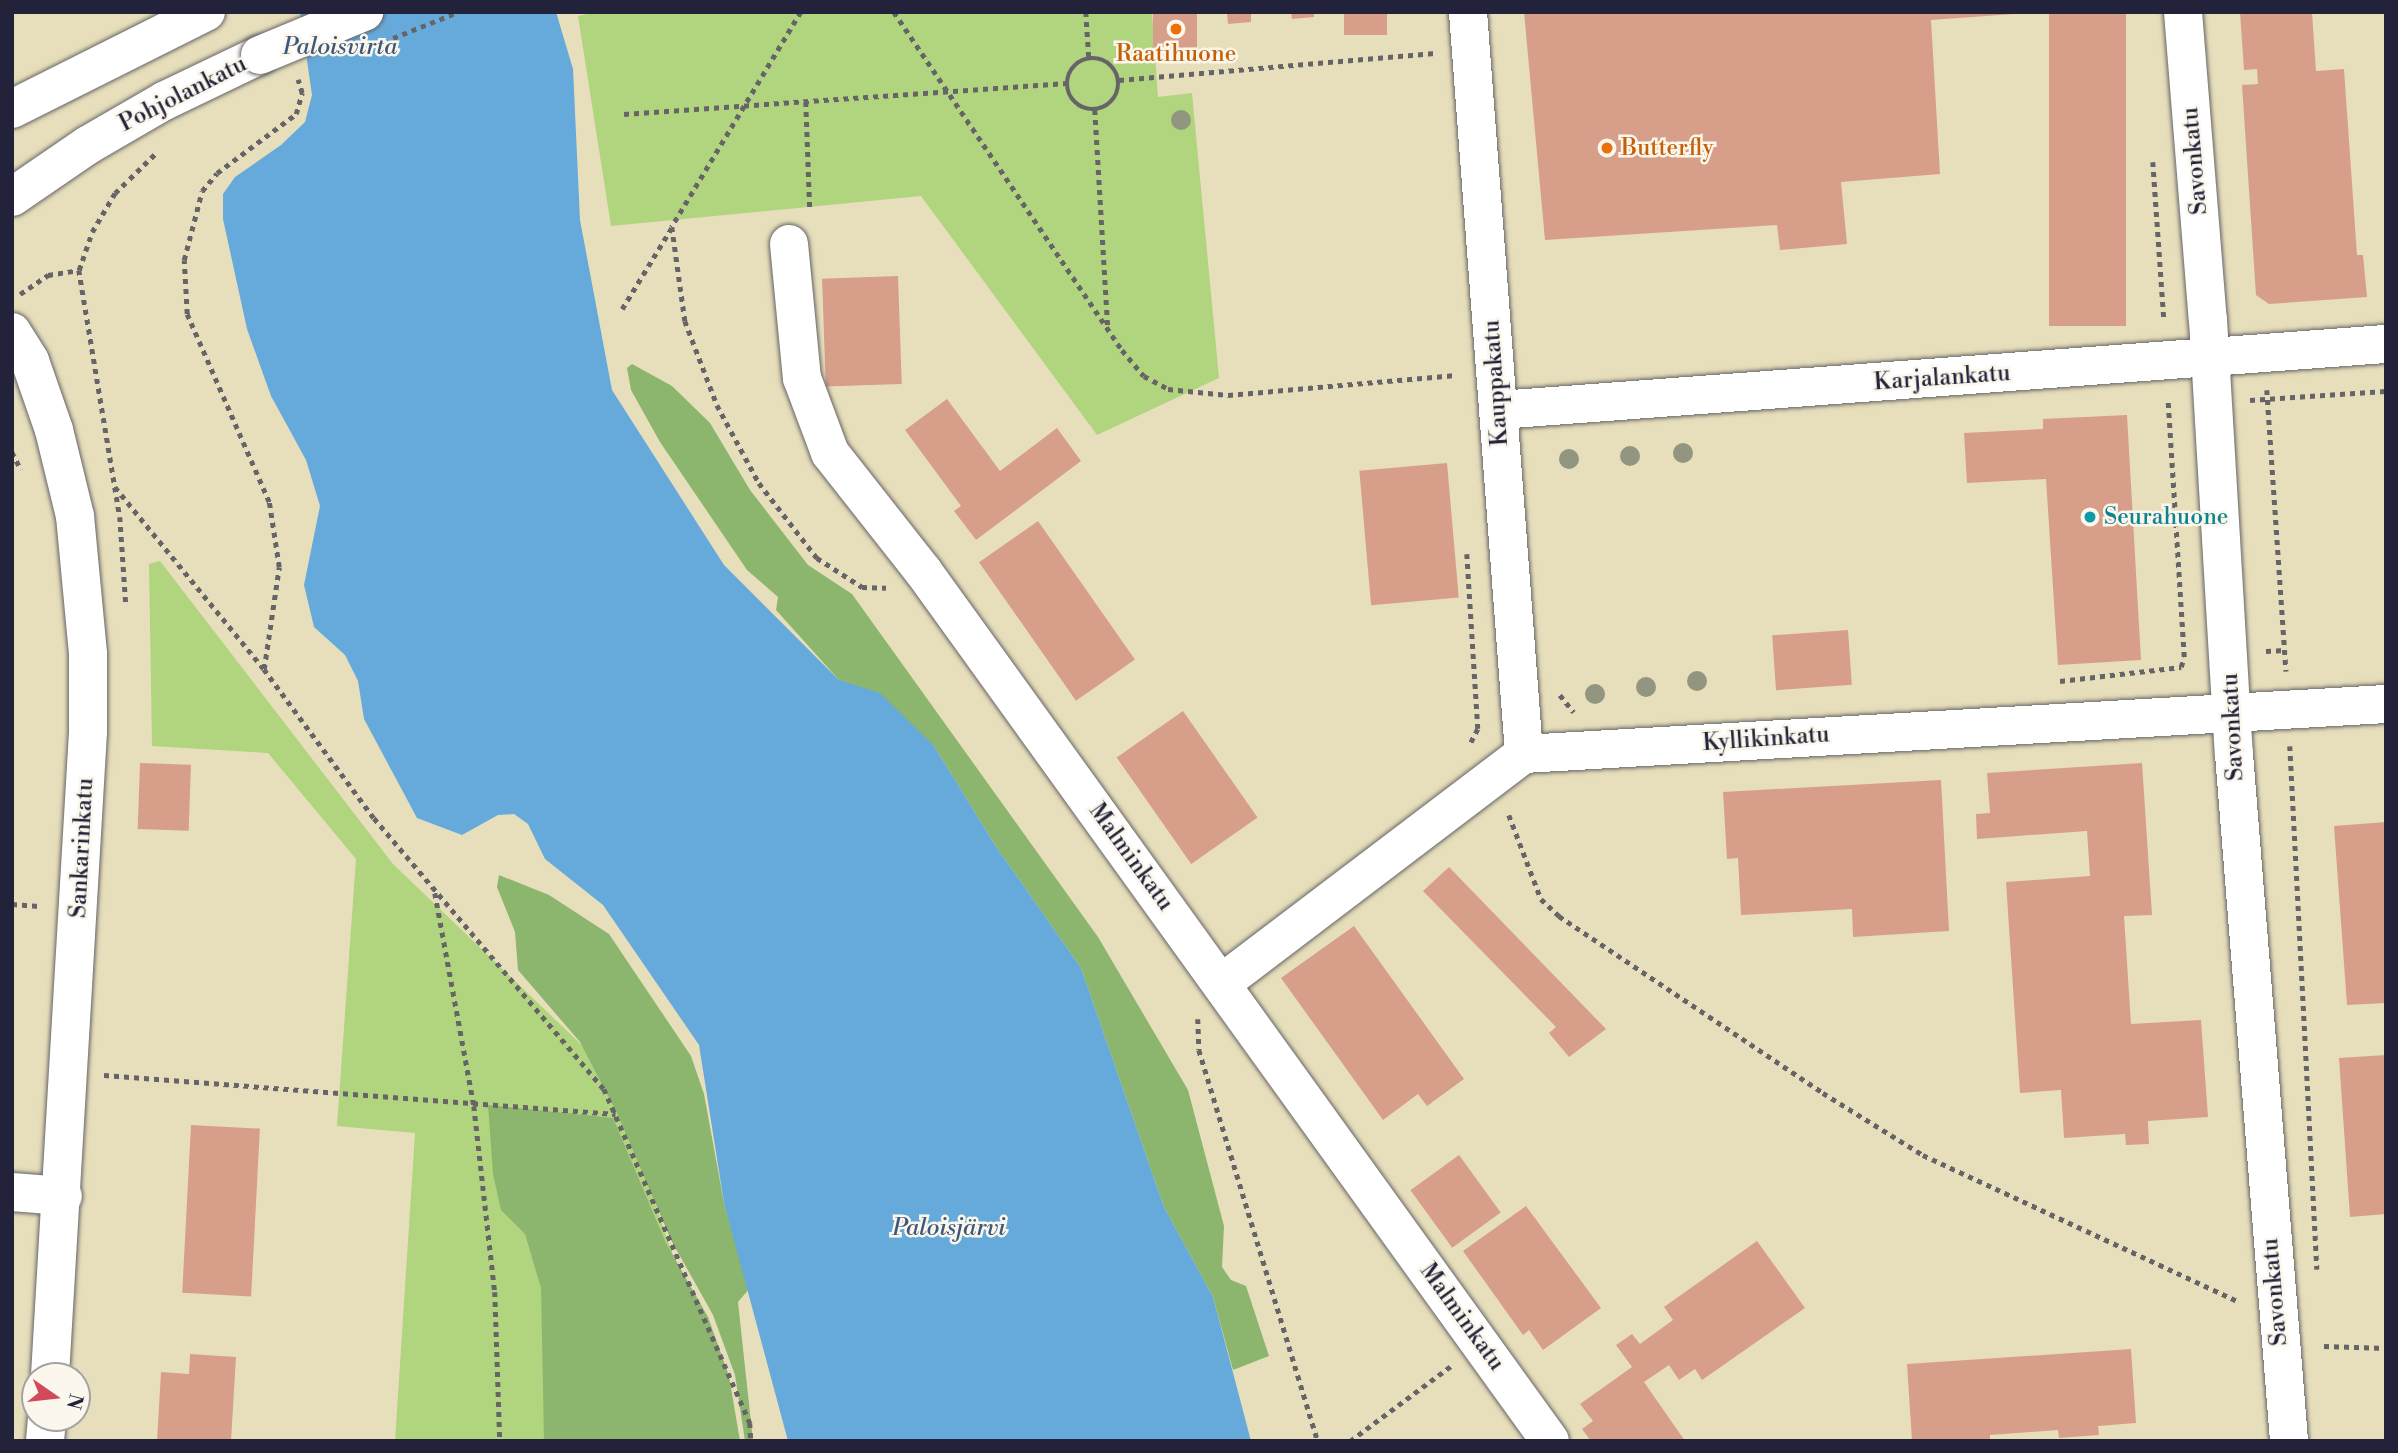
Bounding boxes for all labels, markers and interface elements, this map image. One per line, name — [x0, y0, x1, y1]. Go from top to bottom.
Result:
marker: Raatihuone — [1168, 21, 1184, 37]
water label: Paloisvirta — [283, 34, 397, 62]
place label: Raatihuone — [1116, 40, 1236, 68]
street label: Pohjolankatu — [115, 50, 251, 138]
street label: Savonkatu — [2177, 106, 2213, 216]
place label: Butterfly — [1621, 134, 1714, 162]
marker: Butterfly — [1599, 140, 1615, 156]
street label: Kauppakatu — [1478, 319, 1514, 447]
street label: Karjalankatu — [1873, 359, 2011, 397]
place label: Seurahuone — [2104, 503, 2228, 531]
marker: Seurahuone — [2082, 509, 2098, 525]
street label: Savonkatu — [2216, 672, 2250, 782]
street label: Kyllikinkatu — [1702, 721, 1830, 757]
street label: Sankarinkatu — [65, 777, 99, 919]
street label: Malminkatu — [1083, 798, 1179, 916]
water label: Paloisjärvi — [892, 1215, 1006, 1243]
street label: Savonkatu — [2257, 1237, 2293, 1347]
street label: Malminkatu — [1414, 1258, 1510, 1376]
north arrow — [21, 1362, 91, 1432]
text: N — [61, 1391, 88, 1412]

